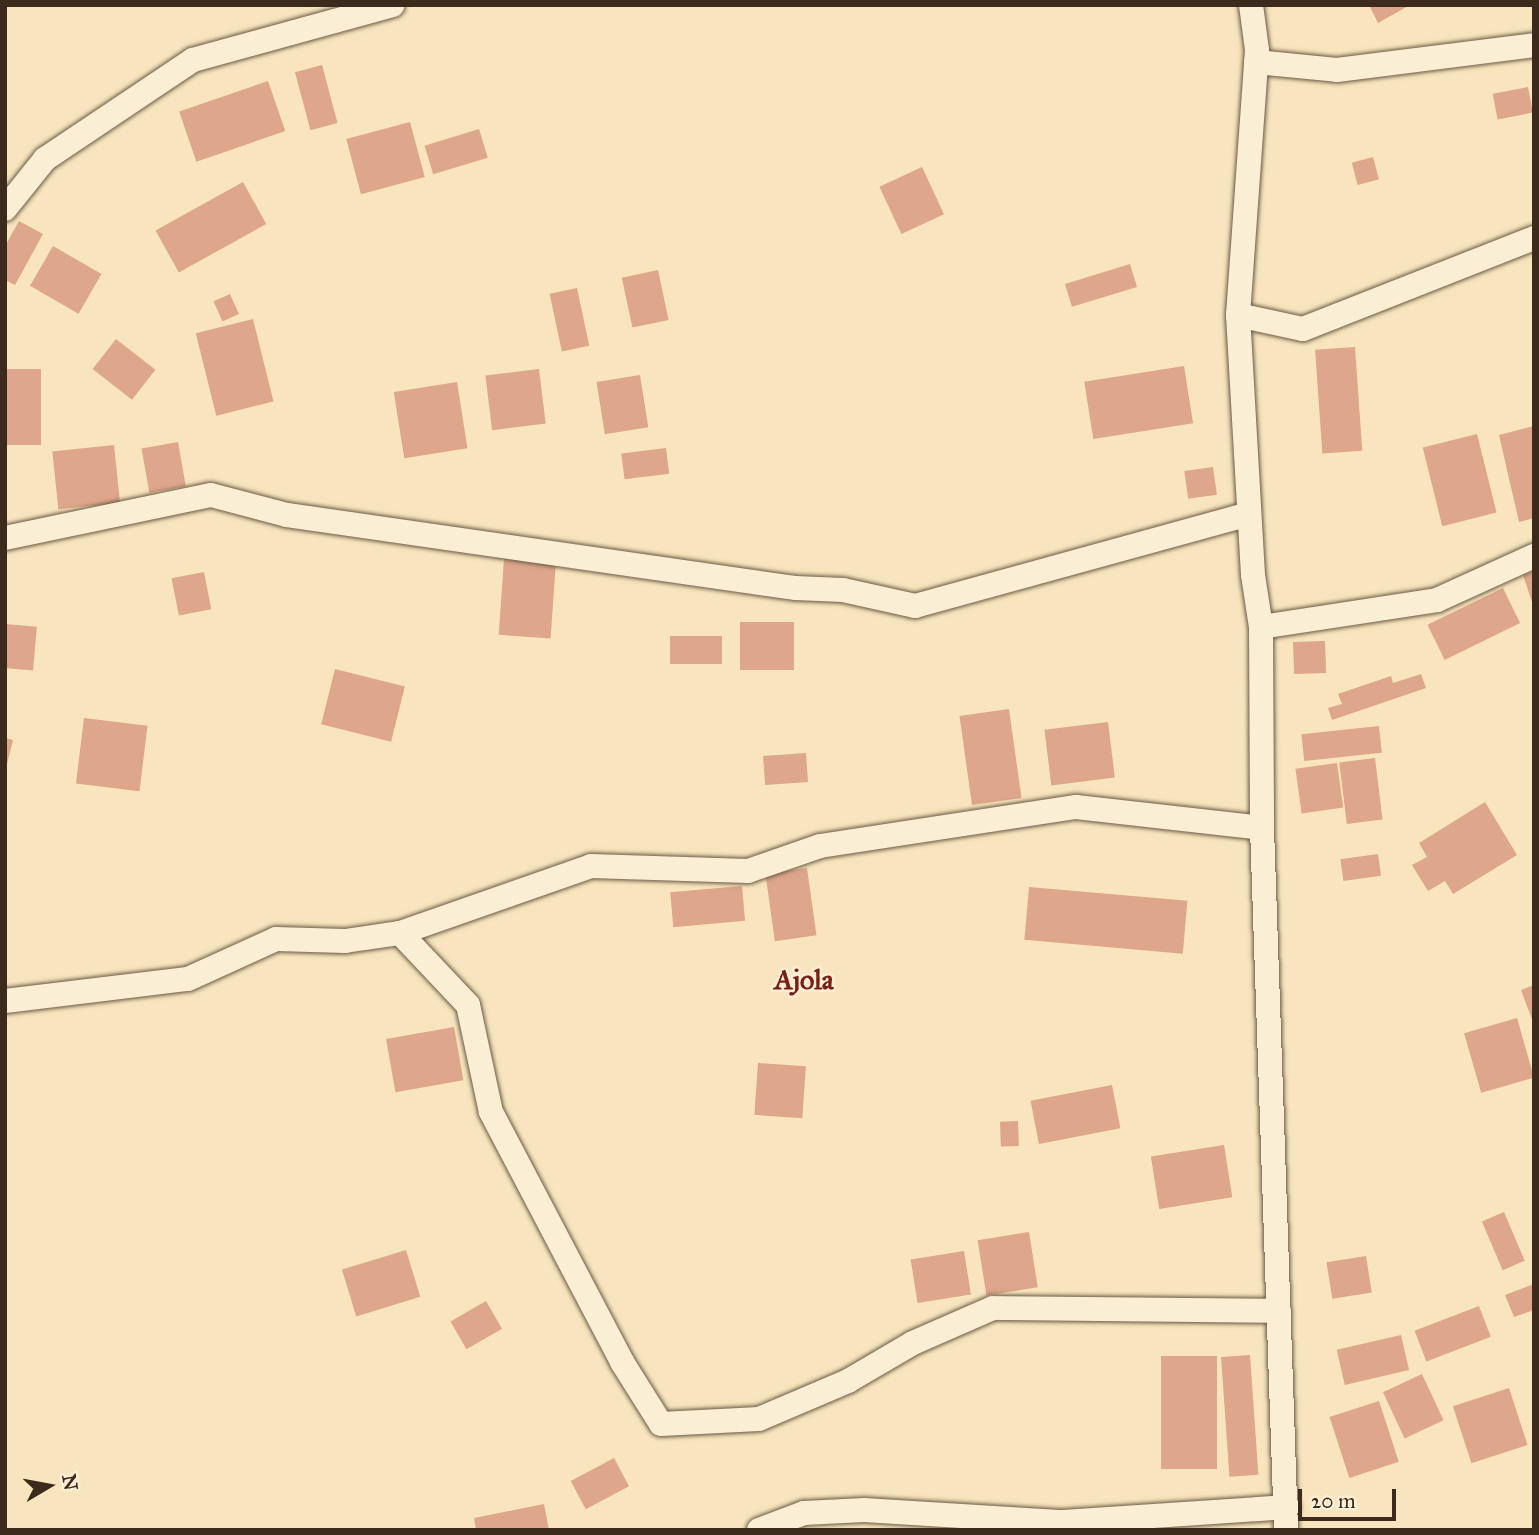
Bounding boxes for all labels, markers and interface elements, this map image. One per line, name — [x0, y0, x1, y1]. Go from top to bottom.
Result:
district label: Ajola — [774, 963, 834, 997]
north arrow — [14, 1451, 84, 1521]
text: N — [57, 1472, 83, 1492]
scale bar — [1301, 1476, 1399, 1520]
text: 20 m — [1311, 1488, 1356, 1514]

